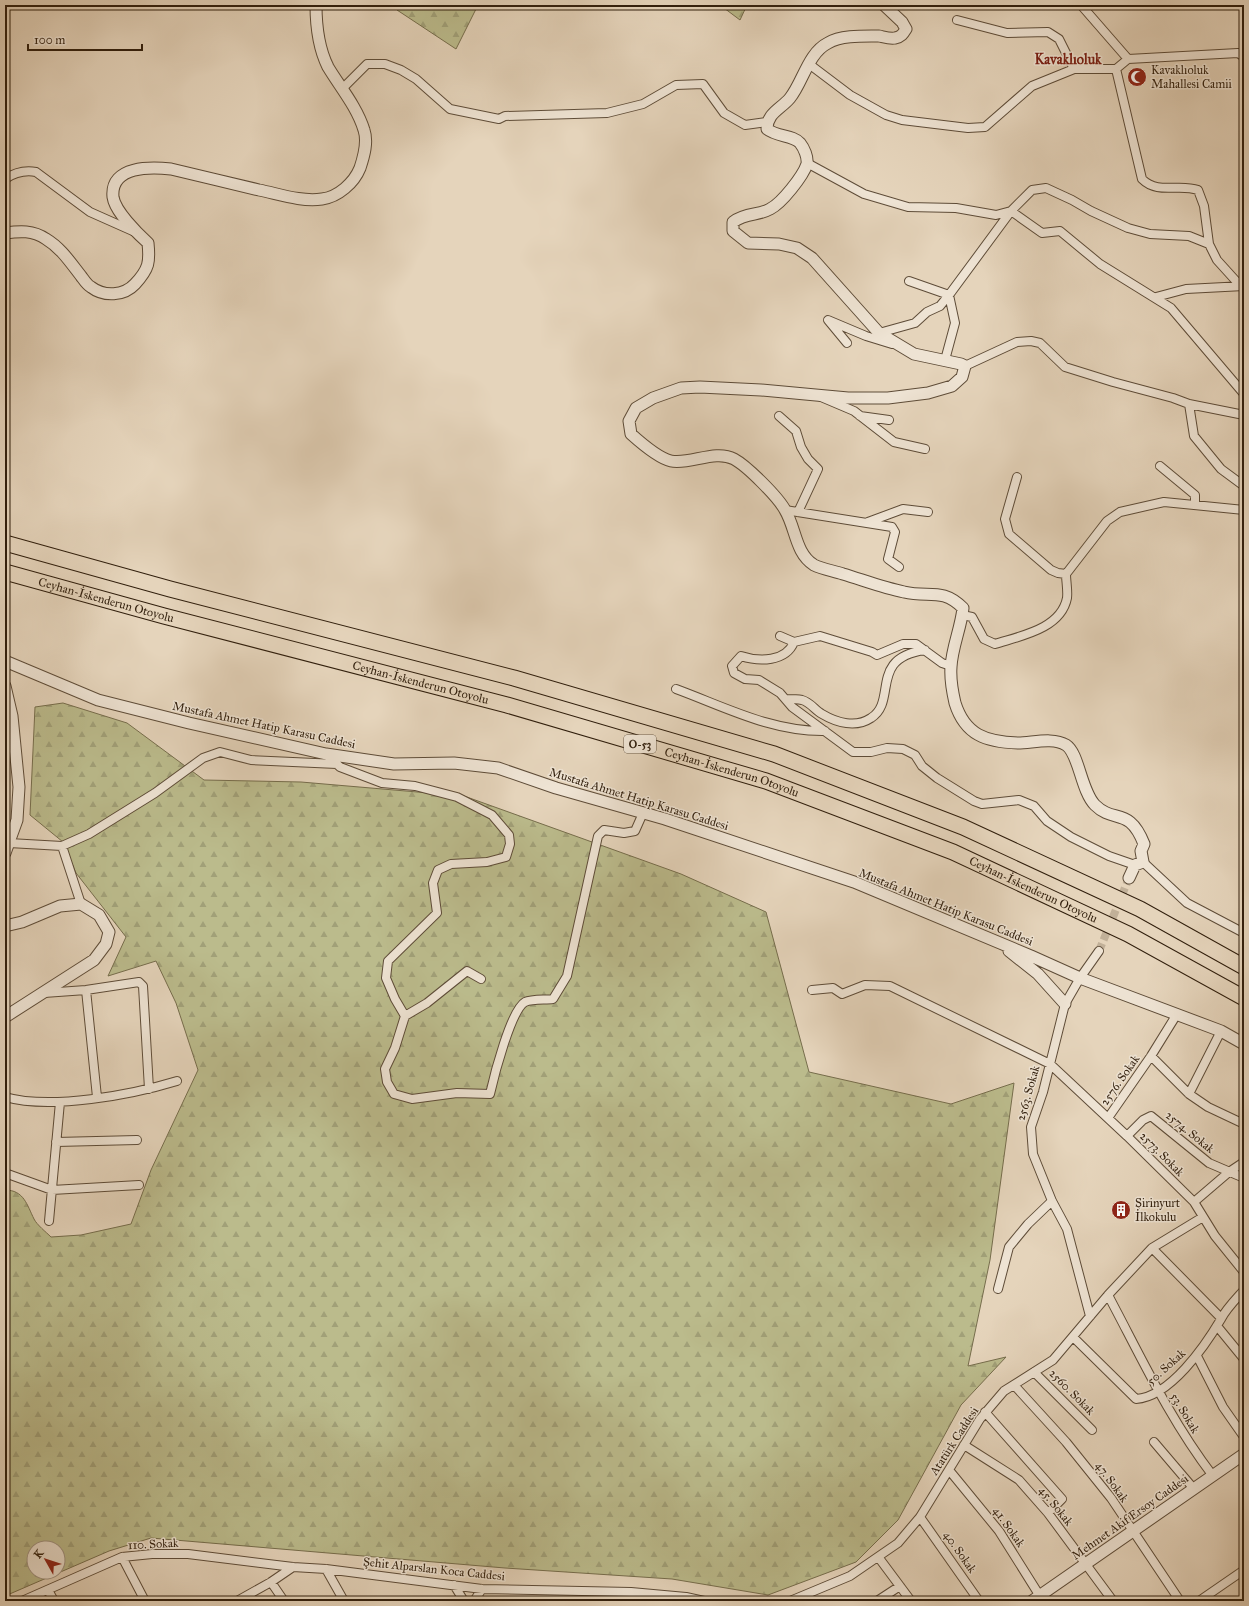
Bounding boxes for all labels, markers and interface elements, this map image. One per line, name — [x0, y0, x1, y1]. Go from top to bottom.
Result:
scale bar — [28, 26, 142, 52]
text: 100 m — [34, 33, 65, 47]
district label: Kavaklıoluk — [1034, 51, 1102, 68]
place label: Kavaklıoluk Mahallesi Camii — [1151, 63, 1233, 91]
mosque icon: Kavaklıoluk Mahallesi Camii — [1126, 66, 1148, 88]
street label: Ceyhan-İskenderun Otoyolu — [37, 575, 176, 625]
street label: Ceyhan-İskenderun Otoyolu — [351, 658, 491, 707]
street label: Mustafa Ahmet Hatip Karasu Caddesi — [171, 699, 357, 751]
road number: O-53 — [624, 735, 656, 753]
street label: Ceyhan-İskenderun Otoyolu — [663, 745, 802, 800]
street label: Mustafa Ahmet Hatip Karasu Caddesi — [548, 765, 731, 833]
street label: Ceyhan-İskenderun Otoyolu — [967, 854, 1100, 926]
street label: Mustafa Ahmet Hatip Karasu Caddesi — [857, 866, 1036, 949]
street label: 2576. Sokak — [1098, 1052, 1143, 1108]
street label: 2563. Sokak — [1013, 1063, 1043, 1122]
street label: 2574. Sokak — [1163, 1108, 1218, 1156]
street label: 2573. Sokak — [1137, 1129, 1187, 1179]
place label: Şirinyurt İlkokulu — [1135, 1196, 1181, 1224]
building icon: Şirinyurt İlkokulu — [1110, 1199, 1132, 1221]
street label: 50. Sokak — [1144, 1346, 1188, 1388]
street label: 2560. Sokak — [1046, 1366, 1098, 1418]
street label: 53. Sokak — [1167, 1390, 1203, 1436]
street label: Atatürk Caddesi — [926, 1404, 982, 1479]
street label: 47. Sokak — [1093, 1459, 1132, 1505]
street label: Mehmet Akif Ersoy Caddesi — [1069, 1471, 1192, 1563]
street label: 45. Sokak — [1036, 1484, 1076, 1529]
street label: 41. Sokak — [990, 1504, 1028, 1550]
street label: 40. Sokak — [941, 1528, 980, 1576]
street label: 110. Sokak — [127, 1536, 179, 1552]
north arrow — [26, 1540, 66, 1580]
text: K — [31, 1546, 47, 1561]
street label: Şehit Alparslan Koca Caddesi — [362, 1555, 506, 1583]

